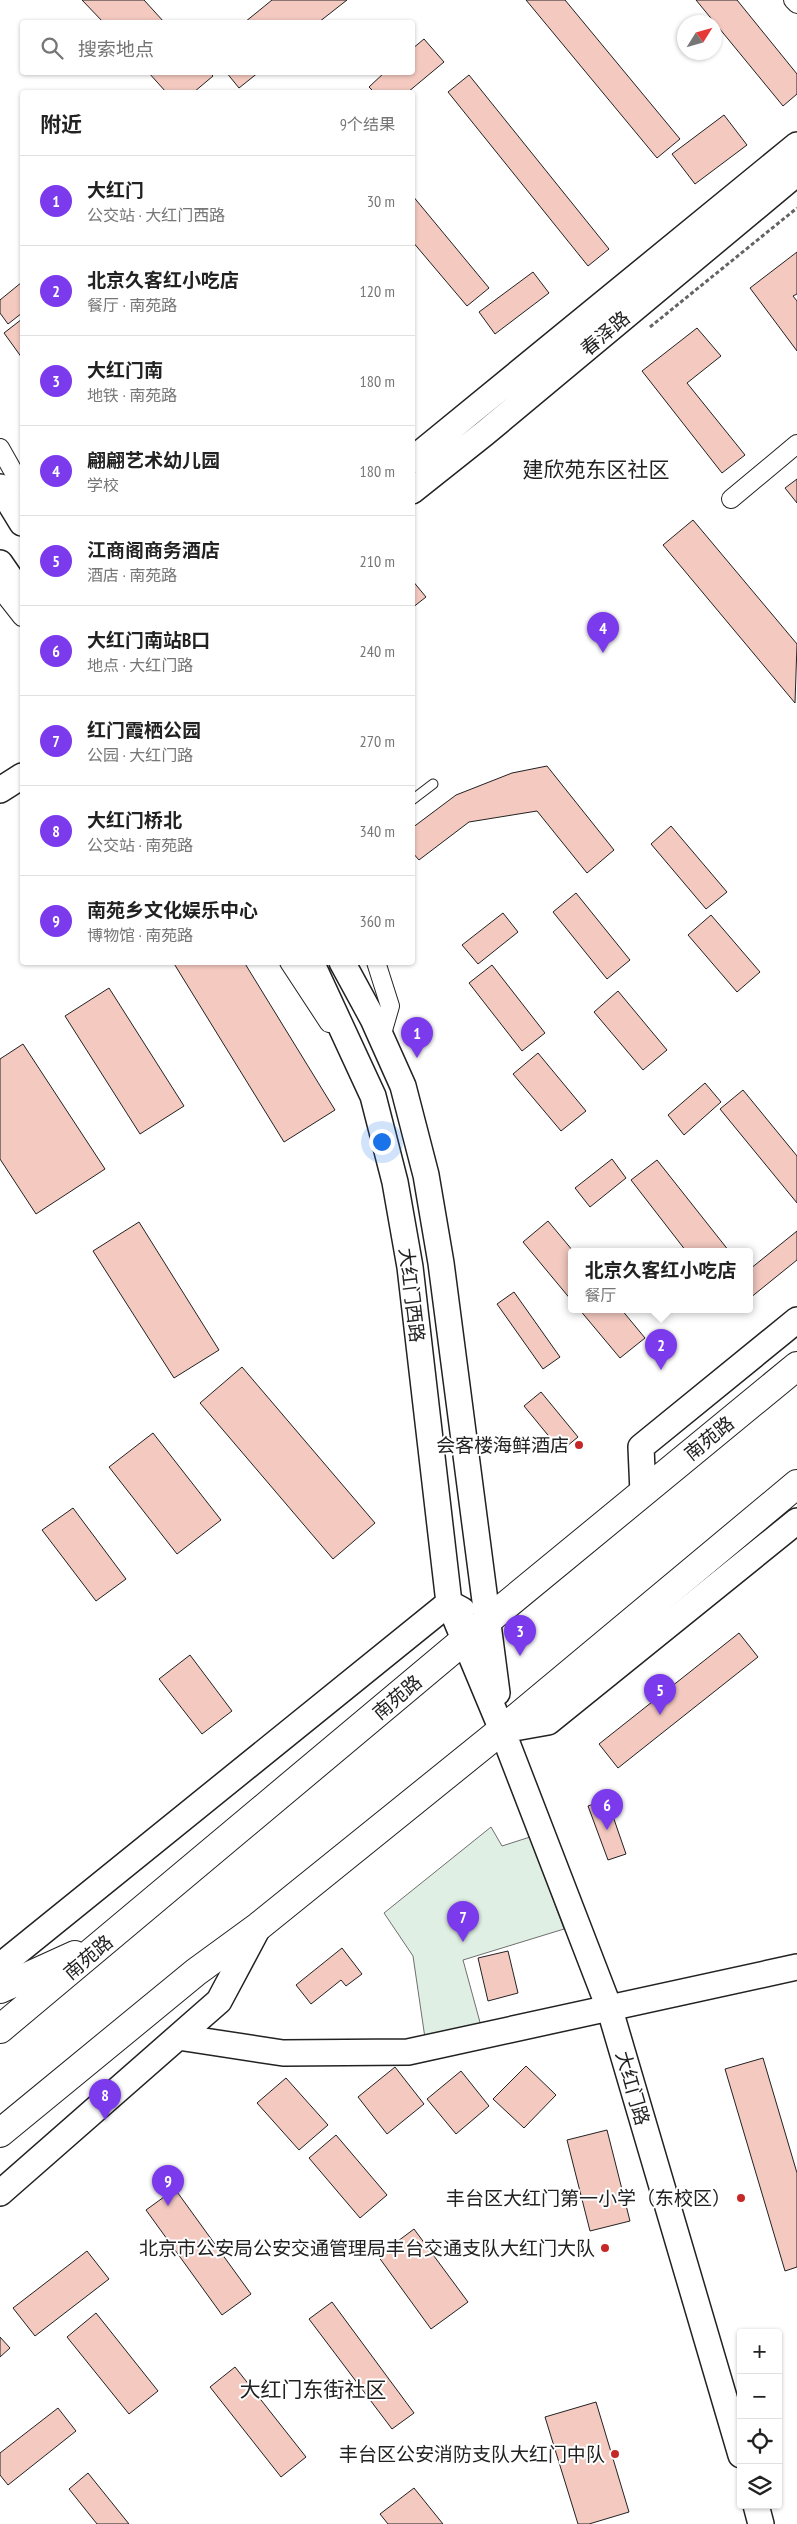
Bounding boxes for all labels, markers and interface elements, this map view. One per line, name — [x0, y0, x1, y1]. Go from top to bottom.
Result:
north arrow — [677, 15, 722, 60]
search box — [20, 20, 415, 75]
icon: search — [38, 34, 66, 62]
text: 搜索地点 — [78, 37, 154, 61]
text: 附近 — [40, 111, 82, 138]
text: 9个结果 — [340, 114, 395, 134]
text: 大红门 — [87, 178, 144, 202]
text: 1 — [52, 191, 60, 211]
text: 30 m — [367, 191, 395, 211]
text: 公交站 · 大红门西路 — [87, 205, 225, 225]
text: 北京久客红小吃店 — [87, 268, 239, 292]
text: 2 — [52, 281, 60, 301]
text: 120 m — [360, 281, 395, 301]
text: 餐厅 · 南苑路 — [87, 295, 177, 315]
street label: 春泽路 — [575, 305, 635, 361]
text: 大红门南 — [87, 358, 163, 382]
text: 3 — [52, 371, 60, 391]
text: 180 m — [360, 371, 395, 391]
text: 地铁 · 南苑路 — [87, 385, 177, 405]
text: 翩翩艺术幼儿园 — [87, 448, 220, 472]
district label: 建欣苑东区社区 — [523, 456, 670, 483]
text: 4 — [52, 461, 60, 481]
text: 180 m — [360, 461, 395, 481]
text: 学校 — [87, 475, 119, 495]
text: 江商阁商务酒店 — [87, 538, 220, 562]
text: 5 — [52, 551, 60, 571]
text: 210 m — [360, 551, 395, 571]
text: 酒店 · 南苑路 — [87, 565, 177, 585]
pin: 4 — [587, 612, 619, 653]
text: 大红门南站B口 — [87, 628, 210, 652]
text: 6 — [52, 641, 60, 661]
text: 240 m — [360, 641, 395, 661]
text: 地点 · 大红门路 — [87, 655, 193, 675]
text: 红门霞栖公园 — [87, 718, 201, 742]
text: 7 — [52, 731, 60, 751]
text: 270 m — [360, 731, 395, 751]
text: 公园 · 大红门路 — [87, 745, 193, 765]
text: 大红门桥北 — [87, 808, 182, 832]
text: 8 — [52, 821, 60, 841]
text: 340 m — [360, 821, 395, 841]
text: 公交站 · 南苑路 — [87, 835, 193, 855]
text: 南苑乡文化娱乐中心 — [87, 898, 258, 922]
text: 9 — [52, 911, 60, 931]
text: 360 m — [360, 911, 395, 931]
text: 博物馆 · 南苑路 — [87, 925, 193, 945]
pin: 1 — [401, 1017, 433, 1058]
your location — [369, 1129, 395, 1155]
street label: 大红门西路 — [394, 1246, 430, 1344]
popup — [568, 1248, 753, 1313]
text: 北京久客红小吃店 — [584, 1258, 737, 1282]
text: 餐厅 — [584, 1285, 617, 1305]
pin: 2 — [645, 1329, 677, 1370]
street label: 南苑路 — [679, 1411, 739, 1465]
place label: 会客楼海鲜酒店 — [436, 1433, 569, 1457]
marker: 会客楼海鲜酒店 — [573, 1439, 585, 1451]
pin: 3 — [504, 1615, 536, 1656]
street label: 南苑路 — [367, 1669, 427, 1725]
pin: 5 — [644, 1674, 676, 1715]
pin: 6 — [591, 1789, 623, 1830]
pin: 7 — [447, 1901, 479, 1942]
street label: 南苑路 — [58, 1929, 118, 1985]
street label: 大红门路 — [611, 2048, 655, 2128]
pin: 8 — [89, 2079, 121, 2120]
pin: 9 — [152, 2165, 184, 2206]
place label: 丰台区大红门第一小学（东校区） — [446, 2186, 731, 2210]
marker: 丰台区大红门第一小学（东校区） — [735, 2192, 747, 2204]
place label: 北京市公安局公安交通管理局丰台交通支队大红门大队 — [139, 2236, 595, 2260]
marker: 北京市公安局公安交通管理局丰台交通支队大红门大队 — [599, 2242, 611, 2254]
map controls — [737, 2329, 782, 2509]
button: + — [737, 2329, 782, 2374]
button: − — [737, 2374, 782, 2419]
district label: 大红门东街社区 — [240, 2376, 387, 2403]
button: locate — [737, 2419, 782, 2464]
place label: 丰台区公安消防支队大红门中队 — [339, 2442, 605, 2466]
marker: 丰台区公安消防支队大红门中队 — [609, 2448, 621, 2460]
button: layers — [737, 2464, 782, 2509]

